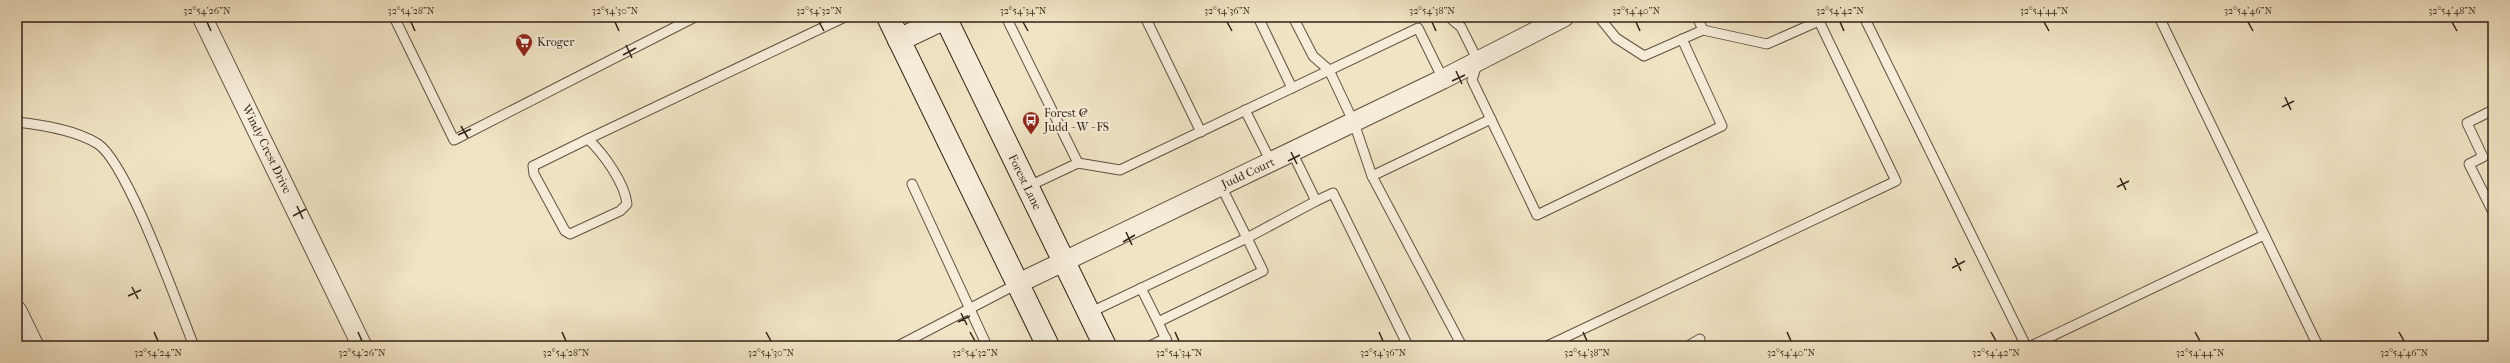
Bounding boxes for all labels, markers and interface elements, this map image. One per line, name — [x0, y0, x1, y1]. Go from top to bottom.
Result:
text: 32°54'26"N — [183, 5, 231, 17]
text: 32°54'28"N — [388, 5, 435, 17]
text: 32°54'30"N — [592, 5, 639, 17]
text: 32°54'32"N — [796, 5, 842, 17]
text: 32°54'34"N — [1000, 5, 1047, 17]
text: 32°54'36"N — [1204, 5, 1251, 17]
text: 32°54'38"N — [1409, 5, 1455, 17]
text: 32°54'40"N — [1612, 5, 1660, 17]
text: 32°54'42"N — [1816, 5, 1864, 17]
text: 32°54'44"N — [2020, 5, 2069, 17]
text: 32°54'46"N — [2224, 5, 2272, 17]
text: 32°54'48"N — [2428, 5, 2476, 17]
supermarket icon: Kroger — [514, 32, 534, 57]
place label: Kroger — [537, 35, 575, 49]
street label: Windy Crest Drive — [239, 101, 295, 196]
place label: Forest @ Judd - W - FS — [1043, 106, 1109, 134]
bus stop icon: Forest @ Judd - W - FS — [1021, 110, 1041, 135]
street label: Forest Lane — [1005, 152, 1045, 212]
street label: Judd Court — [1218, 154, 1277, 192]
text: 32°54'24"N — [134, 347, 182, 359]
text: 32°54'26"N — [338, 347, 386, 359]
text: 32°54'28"N — [543, 347, 590, 359]
text: 32°54'30"N — [748, 347, 795, 359]
text: 32°54'32"N — [952, 347, 998, 359]
text: 32°54'34"N — [1156, 347, 1203, 359]
text: 32°54'36"N — [1360, 347, 1407, 359]
text: 32°54'38"N — [1564, 347, 1610, 359]
text: 32°54'40"N — [1767, 347, 1815, 359]
text: 32°54'42"N — [1972, 347, 2020, 359]
text: 32°54'44"N — [2176, 347, 2225, 359]
text: 32°54'46"N — [2380, 347, 2428, 359]

